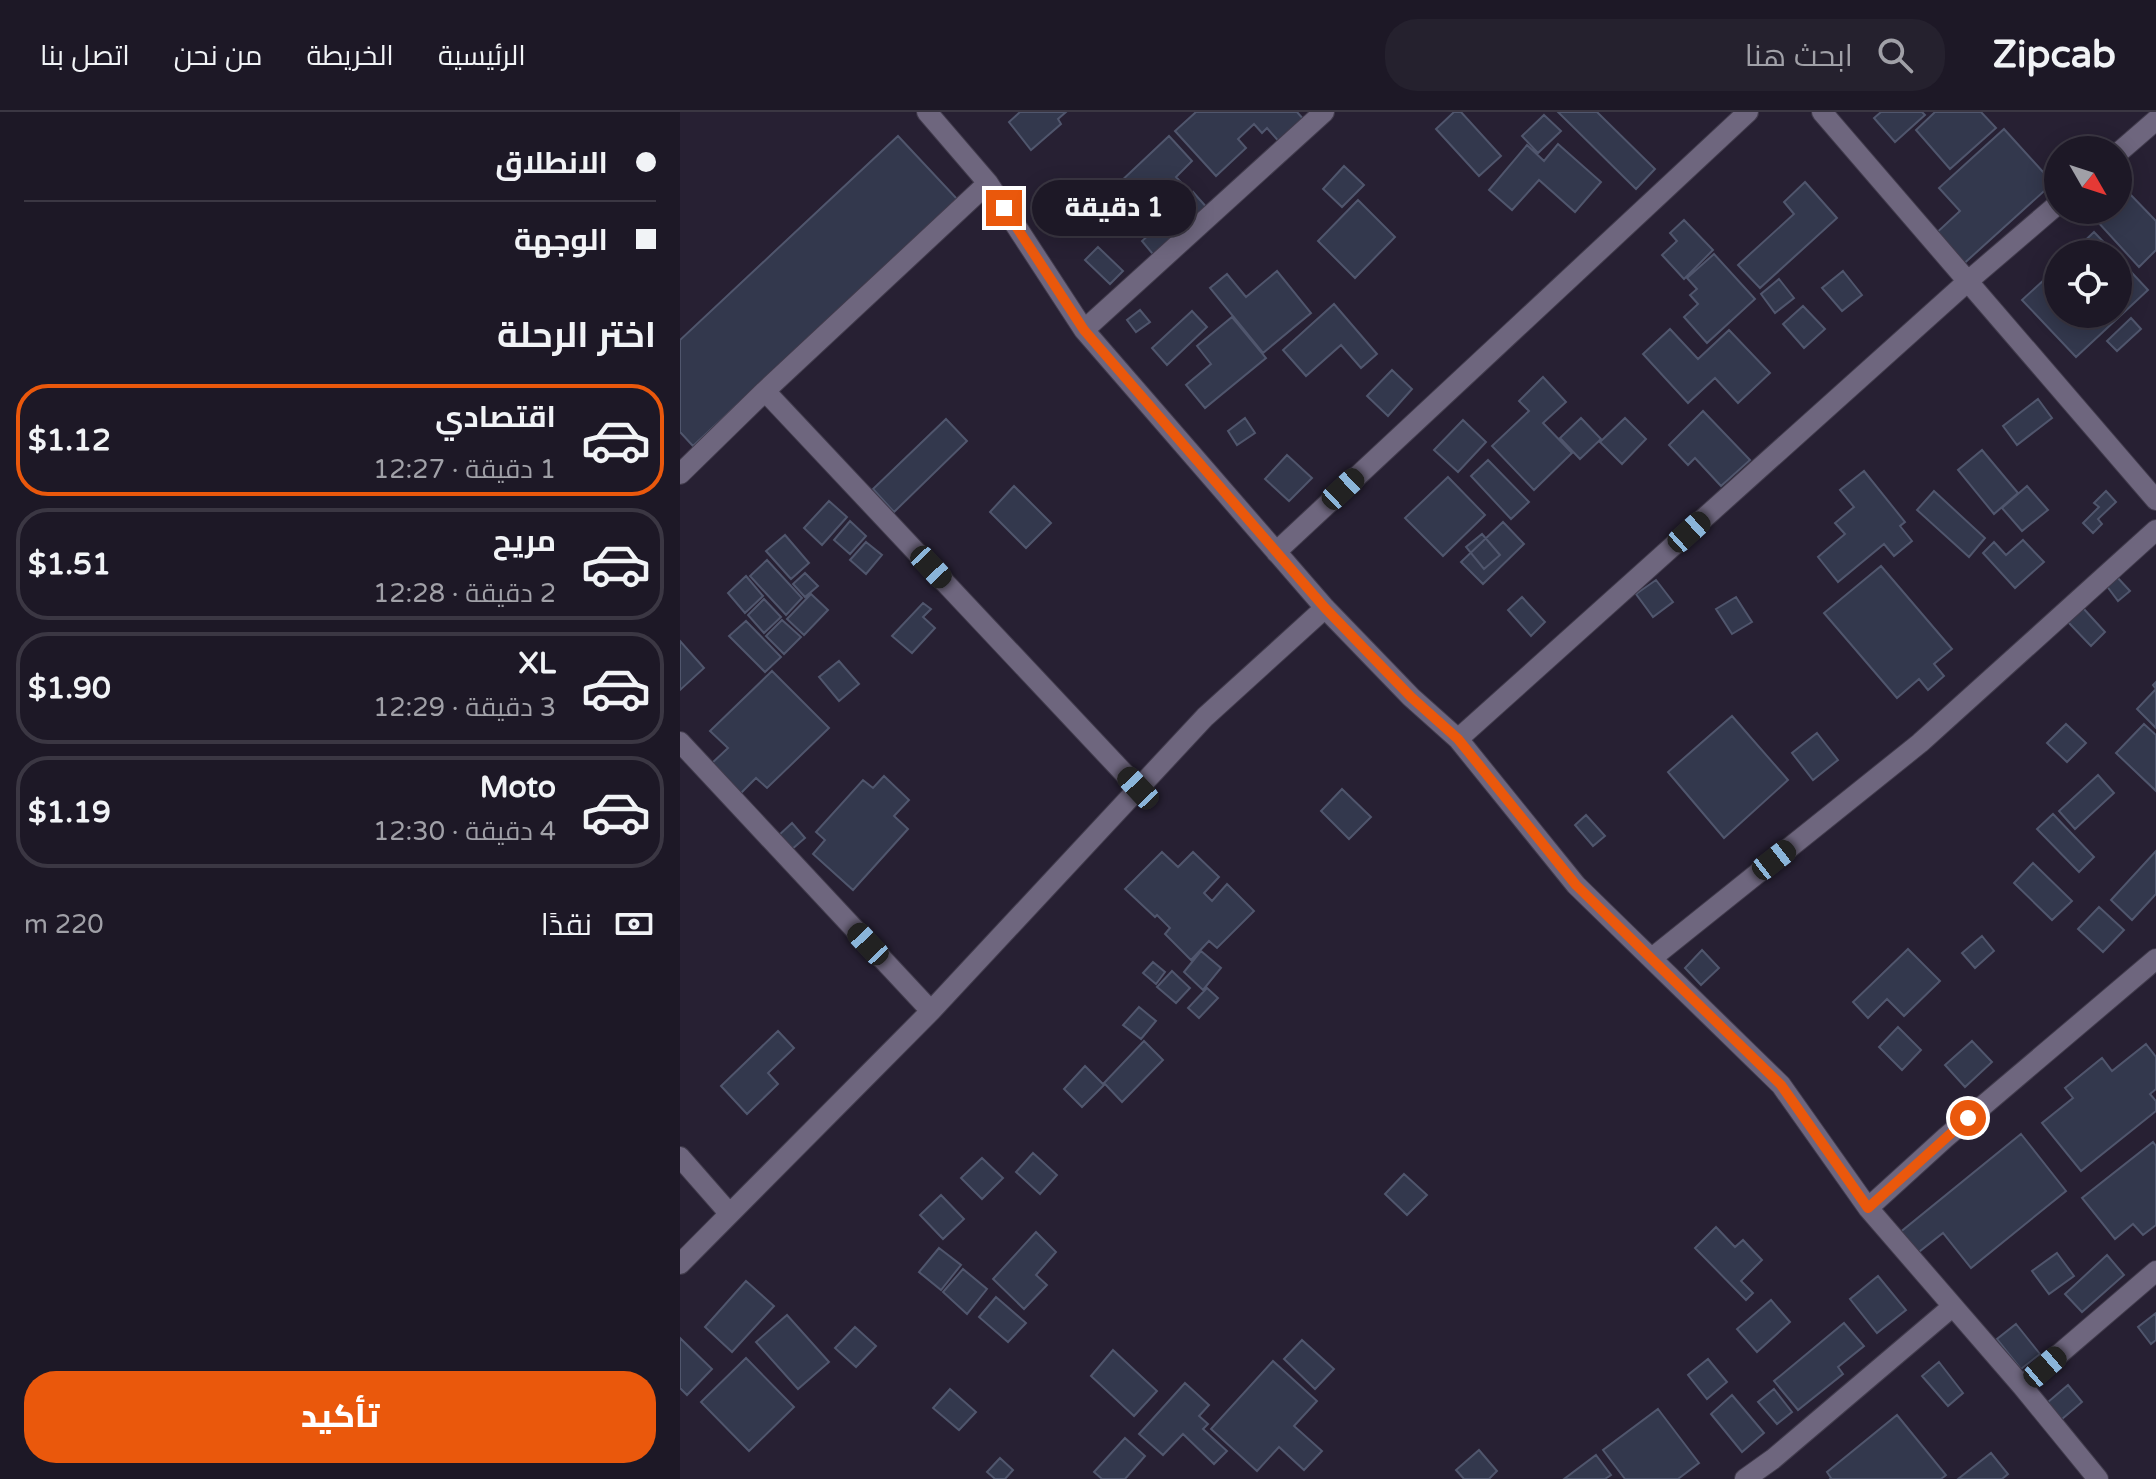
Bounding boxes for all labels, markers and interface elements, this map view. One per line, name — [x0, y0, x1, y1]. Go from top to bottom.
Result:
search box — [1385, 19, 1945, 91]
text: Zipcab — [1993, 32, 2116, 78]
icon: search — [1873, 33, 1917, 77]
text: ابحث هنا — [1745, 38, 1853, 75]
text: اتصل بنا — [40, 39, 130, 73]
text: من نحن — [174, 39, 262, 73]
text: الخريطة — [306, 39, 394, 73]
text: الرئيسية — [438, 39, 526, 73]
north arrow — [2044, 136, 2132, 224]
map controls — [2044, 136, 2132, 328]
text: الانطلاق — [495, 145, 608, 182]
callout: 1 دقيقة — [1032, 180, 1196, 236]
route end — [986, 190, 1022, 226]
text: 1 دقيقة — [1065, 192, 1163, 223]
text: الوجهة — [514, 222, 608, 259]
button: locate — [2044, 240, 2132, 328]
text: اختر الرحلة — [497, 314, 656, 357]
text: اقتصادي — [435, 399, 556, 436]
icon: car — [580, 404, 652, 476]
text: $1.12 — [28, 422, 111, 459]
text: 1 دقيقة · 12:27 — [373, 454, 556, 485]
car — [1317, 464, 1369, 514]
car — [1663, 507, 1715, 557]
text: مريح — [493, 523, 556, 560]
icon: car — [580, 528, 652, 600]
car — [906, 541, 956, 593]
text: $1.51 — [28, 546, 111, 583]
text: 2 دقيقة · 12:28 — [373, 578, 556, 609]
text: XL — [519, 645, 556, 682]
icon: car — [580, 652, 652, 724]
text: $1.90 — [28, 670, 111, 707]
text: 3 دقيقة · 12:29 — [373, 692, 556, 723]
car — [1113, 762, 1163, 814]
text: Moto — [480, 769, 556, 806]
icon: car — [580, 776, 652, 848]
text: $1.19 — [28, 794, 111, 831]
text: 4 دقيقة · 12:30 — [373, 816, 556, 847]
car — [1748, 836, 1800, 884]
icon: cash — [612, 902, 656, 946]
text: نقدًا — [541, 907, 592, 944]
text: 220 m — [24, 909, 104, 940]
car — [843, 918, 893, 970]
route start — [1950, 1100, 1986, 1136]
car — [2019, 1342, 2071, 1392]
button: تأكيد — [24, 1371, 656, 1463]

